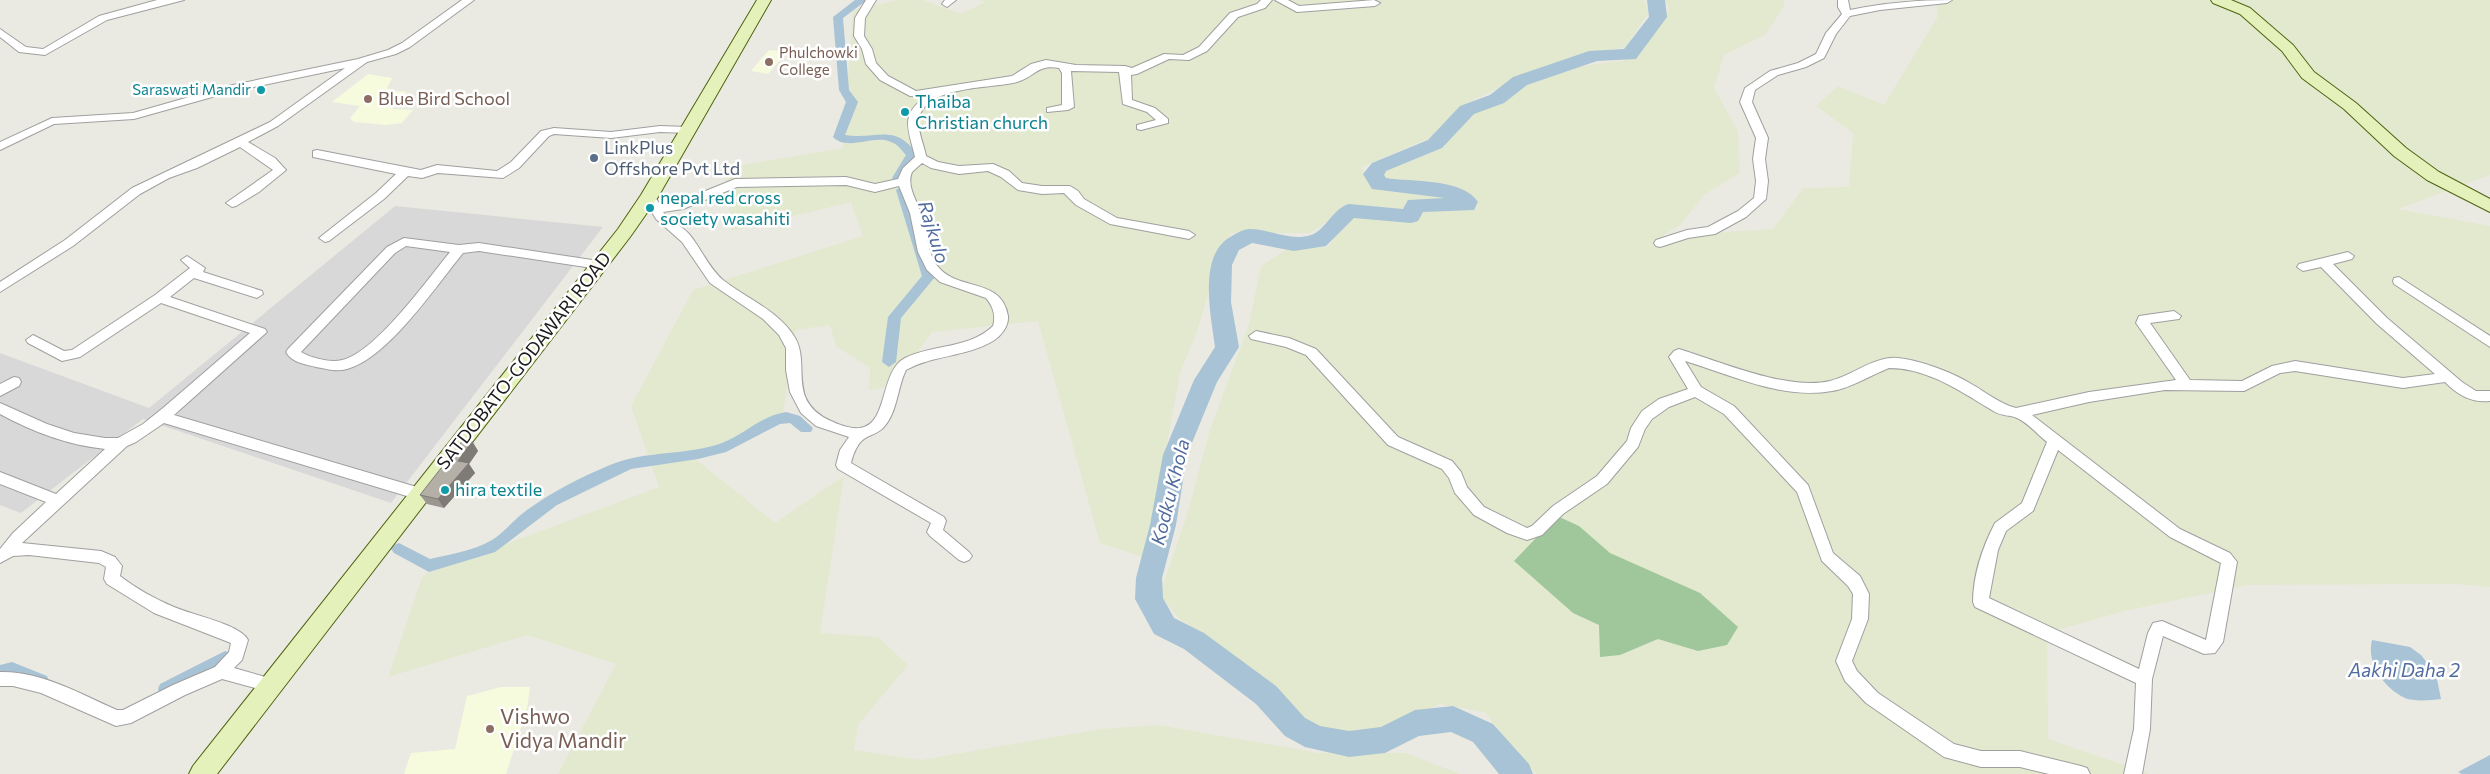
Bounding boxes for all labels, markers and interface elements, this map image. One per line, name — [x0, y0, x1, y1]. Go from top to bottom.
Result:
place label: Phulchowki College — [779, 43, 858, 78]
marker: Phulchowki College — [763, 56, 775, 68]
place label: Saraswati Mandir — [132, 80, 251, 98]
marker: Saraswati Mandir — [255, 84, 267, 96]
place label: Blue Bird School — [378, 87, 510, 109]
place label: Thaiba Christian church — [915, 90, 1048, 133]
marker: Blue Bird School — [362, 93, 374, 105]
marker: Thaiba Christian church — [899, 106, 911, 118]
place label: LinkPlus Offshore Pvt Ltd — [604, 136, 740, 179]
marker: LinkPlus Offshore Pvt Ltd — [588, 152, 600, 164]
place label: nepal red cross society wasahiti — [660, 186, 790, 229]
water label: Rajkulo — [914, 198, 955, 266]
marker: nepal red cross society wasahiti — [644, 202, 656, 214]
street label: SATDOBATO-GODAWARI ROAD — [431, 247, 615, 474]
water label: Kodku Khola — [1145, 436, 1194, 547]
place label: hira textile — [455, 478, 542, 500]
marker: hira textile — [439, 484, 451, 496]
water label: Aakhi Daha 2 — [2347, 658, 2460, 681]
place label: Vishwo Vidya Mandir — [500, 703, 626, 752]
marker: Vishwo Vidya Mandir — [484, 723, 496, 735]

